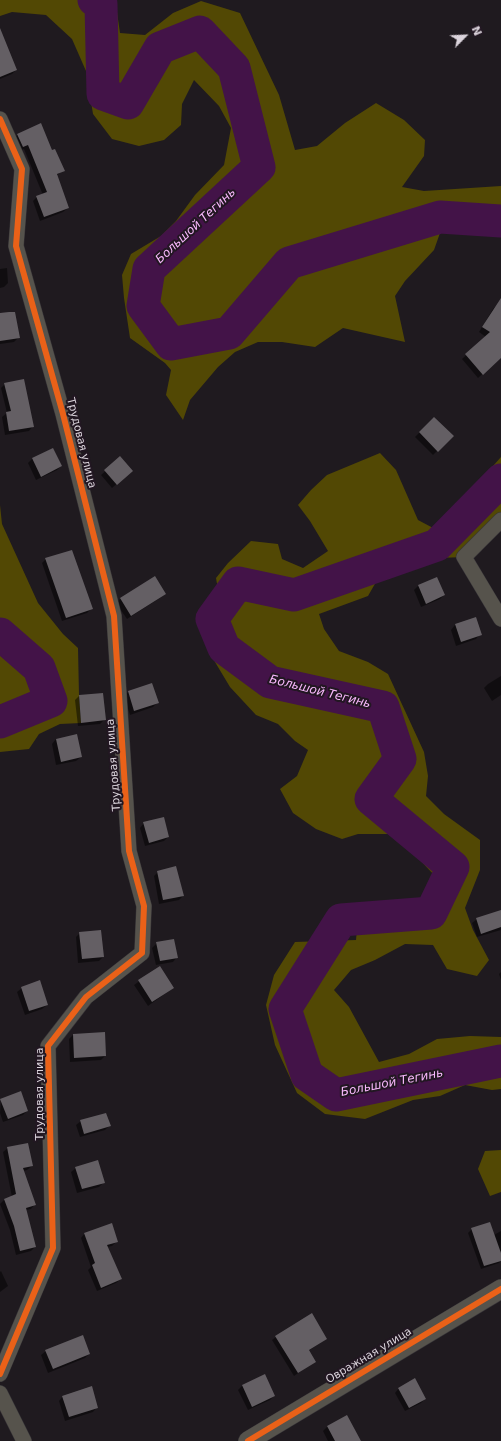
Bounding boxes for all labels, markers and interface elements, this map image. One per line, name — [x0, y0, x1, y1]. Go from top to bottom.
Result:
north arrow — [445, 16, 485, 56]
text: N — [469, 24, 484, 38]
water label: Большой Тегинь — [153, 185, 239, 267]
street label: Трудовая улица — [63, 396, 99, 490]
water label: Большой Тегинь — [268, 672, 372, 712]
street label: Трудовая улица — [104, 718, 124, 812]
street label: Трудовая улица — [33, 1048, 47, 1140]
water label: Большой Тегинь — [340, 1066, 444, 1100]
street label: Овражная улица — [324, 1325, 414, 1387]

